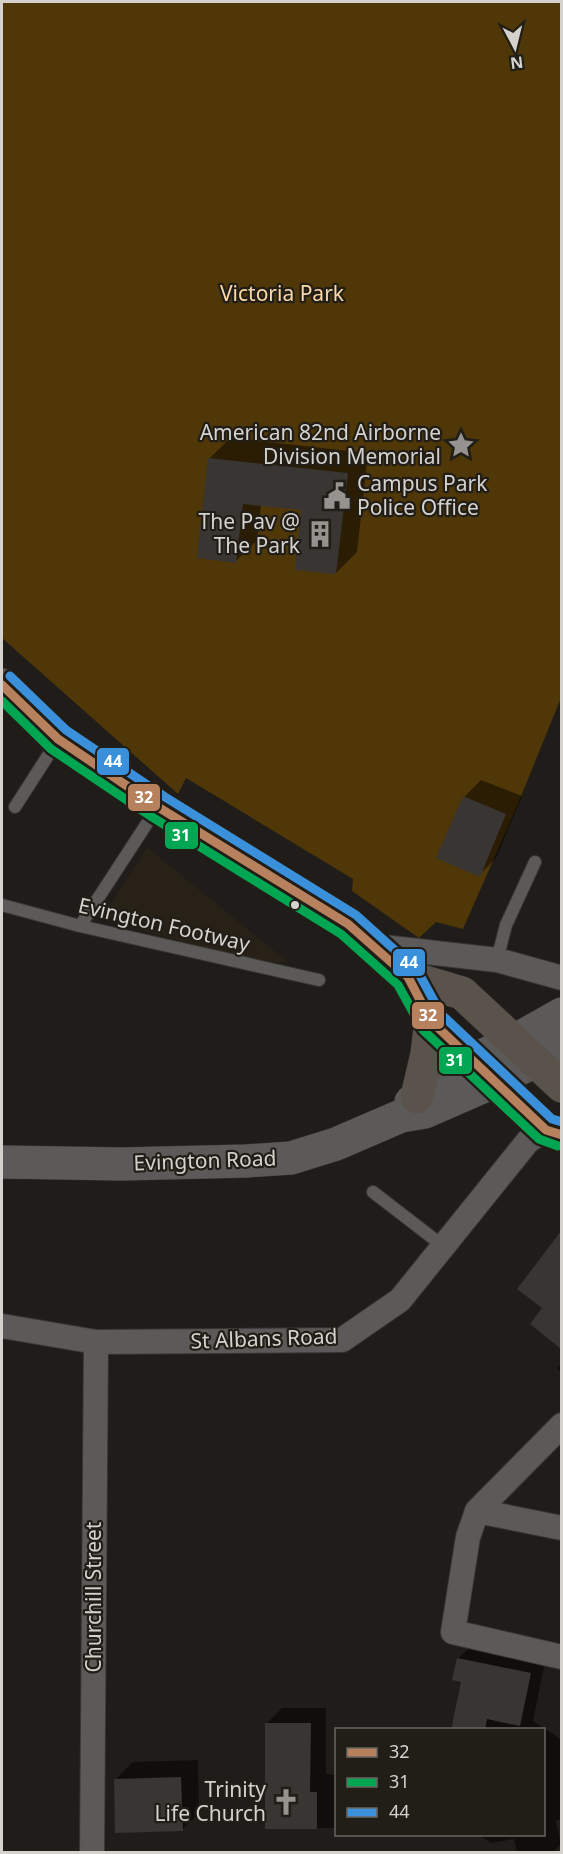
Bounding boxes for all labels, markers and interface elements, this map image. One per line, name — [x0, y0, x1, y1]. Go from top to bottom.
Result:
north arrow — [485, 18, 545, 78]
text: N — [509, 51, 525, 75]
park label: Victoria Park — [220, 279, 345, 307]
place label: American 82nd Airborne Division Memorial — [200, 418, 441, 470]
place icon: American 82nd Airborne Division Memorial — [446, 430, 476, 460]
place label: Campus Park Police Office — [357, 469, 488, 521]
public building icon: Campus Park Police Office — [322, 481, 352, 511]
place label: The Pav @ The Park — [199, 507, 301, 559]
building icon: The Pav @ The Park — [305, 519, 335, 549]
line badge: 44 — [96, 747, 130, 776]
text: 44 — [104, 750, 122, 772]
line badge: 32 — [127, 783, 161, 812]
text: 32 — [135, 786, 153, 808]
line badge: 31 — [164, 821, 199, 850]
text: 31 — [172, 824, 190, 846]
street label: Evington Footway — [76, 891, 253, 957]
unlabelled marker — [289, 899, 301, 911]
line badge: 44 — [392, 948, 426, 977]
text: 44 — [400, 951, 418, 973]
line badge: 32 — [411, 1001, 445, 1030]
text: 32 — [419, 1004, 437, 1026]
line badge: 31 — [438, 1046, 473, 1075]
text: 31 — [446, 1049, 464, 1071]
street label: Evington Road — [133, 1144, 277, 1176]
street label: St Albans Road — [190, 1321, 338, 1355]
street label: Churchill Street — [79, 1521, 107, 1672]
legend — [335, 1728, 545, 1836]
text: 32 — [389, 1739, 410, 1763]
text: 31 — [389, 1769, 410, 1793]
place label: Trinity Life Church — [155, 1775, 266, 1827]
church icon: Trinity Life Church — [271, 1787, 301, 1817]
text: 44 — [389, 1799, 410, 1823]

